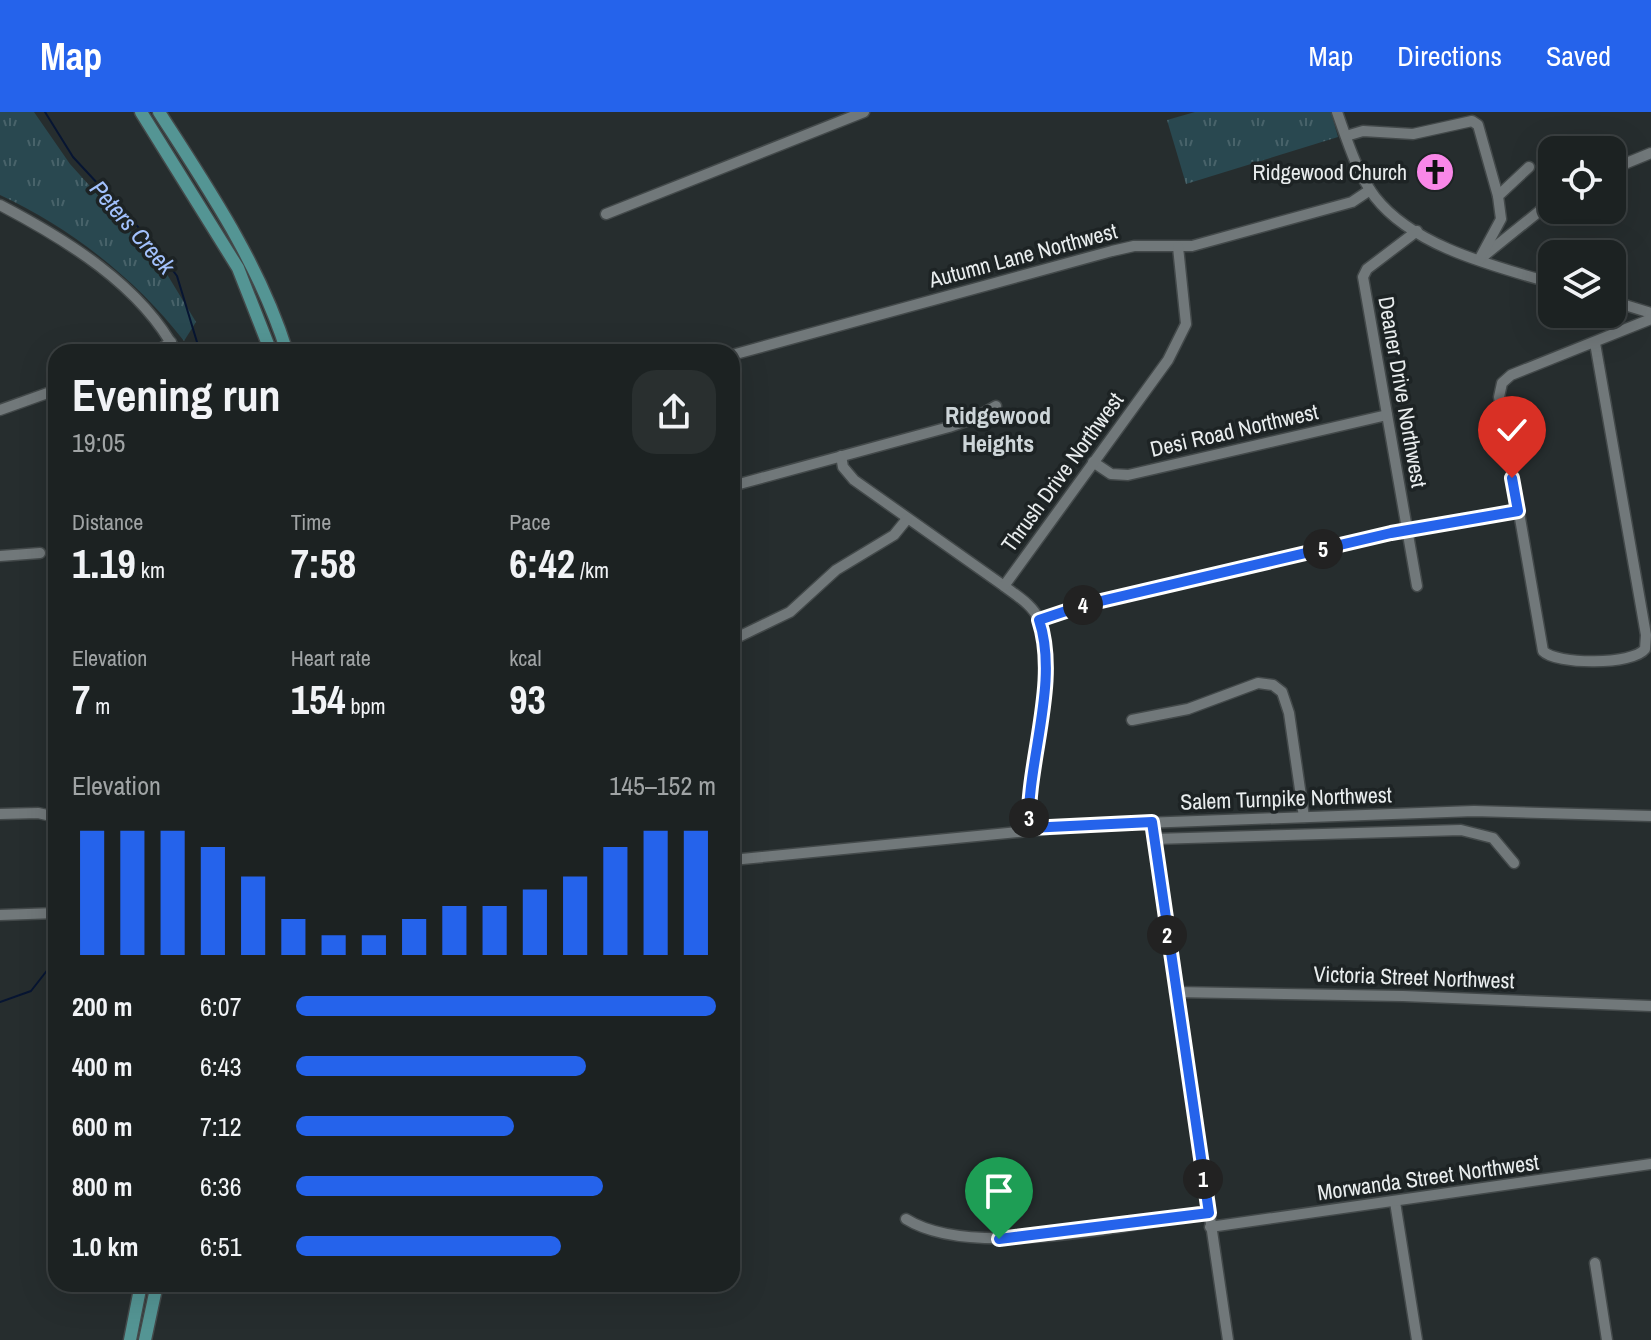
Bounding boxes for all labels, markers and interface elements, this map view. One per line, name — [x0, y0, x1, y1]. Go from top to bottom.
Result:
text: Map — [40, 31, 102, 82]
text: Map — [1309, 37, 1353, 75]
text: Directions — [1397, 37, 1502, 75]
text: Saved — [1546, 37, 1611, 75]
map controls — [1538, 136, 1626, 328]
button: locate — [1538, 136, 1626, 224]
church icon: Ridgewood Church — [1414, 151, 1456, 193]
place label: Ridgewood Church — [1253, 157, 1407, 187]
water label: Peters Creek — [83, 173, 184, 282]
street label: Autumn Lane Northwest — [925, 215, 1120, 295]
button: layers — [1538, 240, 1626, 328]
street label: Deaner Drive Northwest — [1371, 294, 1435, 490]
text: Evening run — [72, 365, 281, 425]
button: share — [632, 370, 716, 454]
street label: Thrush Drive Northwest — [994, 386, 1130, 558]
street label: Desi Road Northwest — [1147, 396, 1321, 464]
pin — [1478, 396, 1546, 478]
district label: Ridgewood Heights — [945, 399, 1051, 459]
icon: check — [1490, 408, 1534, 452]
text: 19:05 — [72, 425, 125, 460]
text: Distance — [72, 507, 143, 537]
text: Time — [291, 507, 331, 537]
text: Pace — [509, 507, 550, 537]
pin: 5 — [1303, 529, 1343, 569]
text: 5 — [1318, 534, 1328, 564]
text: 1.19 — [72, 537, 136, 590]
text: 7:58 — [291, 537, 356, 590]
text: 6:42 — [509, 537, 575, 590]
text: km — [136, 555, 165, 585]
text: /km — [575, 555, 609, 585]
pin: 4 — [1063, 585, 1103, 625]
text: 4 — [1078, 590, 1088, 620]
text: Elevation — [72, 643, 147, 673]
text: Heart rate — [291, 643, 371, 673]
text: kcal — [509, 643, 541, 673]
text: 7 — [72, 673, 90, 726]
text: 154 — [291, 673, 345, 726]
text: 93 — [509, 673, 546, 726]
text: m — [90, 691, 110, 721]
text: bpm — [345, 691, 386, 721]
text: Elevation — [72, 768, 161, 803]
text: 145–152 m — [609, 768, 716, 803]
street label: Salem Turnpike Northwest — [1180, 779, 1392, 817]
pin: 3 — [1009, 798, 1049, 838]
text: 3 — [1024, 803, 1034, 833]
pin: 2 — [1147, 915, 1187, 955]
text: 2 — [1162, 920, 1172, 950]
street label: Victoria Street Northwest — [1313, 958, 1515, 996]
text: 200 m — [72, 989, 132, 1024]
text: 6:07 — [200, 989, 242, 1024]
text: 400 m — [72, 1049, 132, 1084]
text: 6:43 — [200, 1049, 242, 1084]
text: 600 m — [72, 1109, 132, 1144]
text: 7:12 — [200, 1109, 242, 1144]
street label: Morwanda Street Northwest — [1315, 1147, 1541, 1207]
pin — [965, 1157, 1033, 1239]
pin: 1 — [1183, 1159, 1223, 1199]
text: 1 — [1198, 1164, 1208, 1194]
text: 800 m — [72, 1169, 132, 1204]
text: 6:36 — [200, 1169, 242, 1204]
icon: arrive — [977, 1169, 1021, 1213]
text: 1.0 km — [72, 1229, 138, 1264]
text: 6:51 — [200, 1229, 242, 1264]

